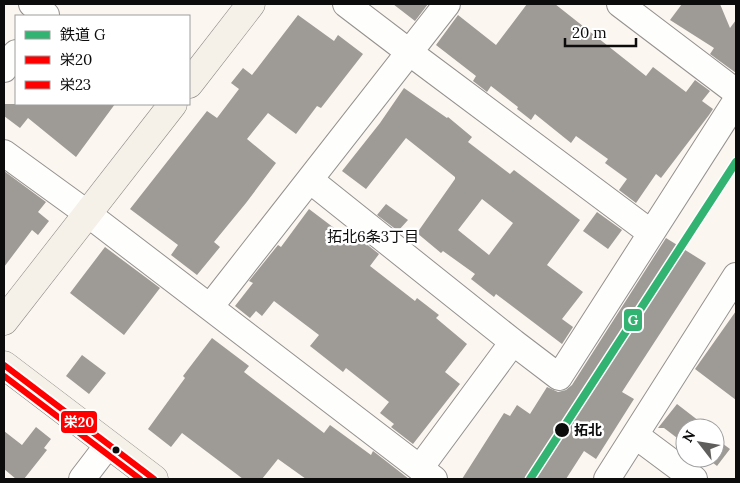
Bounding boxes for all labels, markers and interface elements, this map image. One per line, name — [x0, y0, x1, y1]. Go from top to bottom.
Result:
legend — [15, 15, 190, 105]
scale bar — [565, 15, 636, 47]
text: 20 m — [572, 23, 607, 42]
text: 鉄道 G — [60, 25, 106, 44]
text: 栄20 — [60, 50, 92, 69]
text: 栄23 — [60, 75, 91, 94]
district label: 拓北6条3丁目 — [327, 227, 419, 246]
line badge: G — [623, 308, 643, 332]
text: G — [628, 311, 639, 329]
line badge: 栄20 — [60, 410, 98, 434]
text: 栄20 — [64, 413, 94, 431]
north arrow — [675, 418, 725, 468]
marker: 拓北 — [553, 421, 571, 439]
place label: 拓北 — [574, 421, 602, 439]
text: N — [678, 427, 699, 446]
unlabelled marker — [111, 445, 121, 455]

